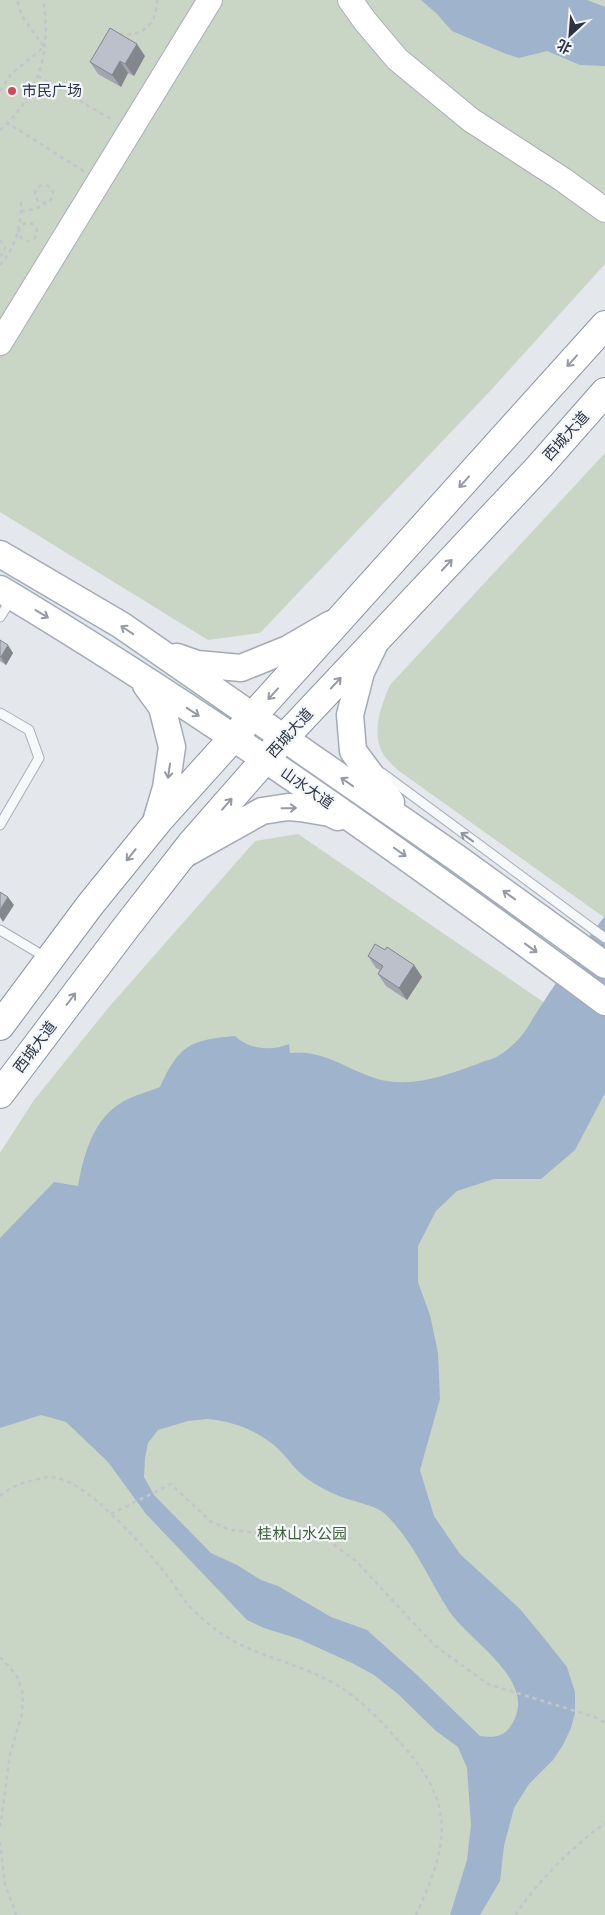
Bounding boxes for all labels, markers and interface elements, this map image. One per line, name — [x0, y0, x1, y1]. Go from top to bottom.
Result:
north arrow — [545, 10, 595, 60]
text: 北 — [555, 36, 574, 57]
place label: 市民广场 — [22, 82, 82, 100]
marker: 市民广场 — [6, 85, 18, 97]
one-way arrow — [566, 354, 578, 367]
street label: 西城大道 — [539, 408, 593, 464]
one-way arrow — [458, 475, 469, 488]
one-way arrow — [441, 558, 453, 571]
one-way arrow — [34, 610, 48, 620]
one-way arrow — [121, 624, 135, 634]
one-way arrow — [330, 677, 342, 690]
one-way arrow — [268, 687, 279, 700]
street label: 西城大道 — [263, 705, 317, 761]
one-way arrow — [186, 707, 200, 717]
one-way arrow — [163, 763, 173, 779]
street label: 山水大道 — [277, 763, 337, 813]
one-way arrow — [341, 777, 355, 787]
one-way arrow — [221, 797, 232, 810]
one-way arrow — [281, 803, 297, 812]
one-way arrow — [460, 832, 474, 842]
one-way arrow — [393, 847, 407, 857]
one-way arrow — [125, 848, 136, 861]
one-way arrow — [502, 890, 516, 900]
one-way arrow — [524, 942, 537, 953]
one-way arrow — [66, 992, 76, 1006]
street label: 西城大道 — [10, 1018, 60, 1076]
park label: 桂林山水公园 — [257, 1525, 347, 1543]

